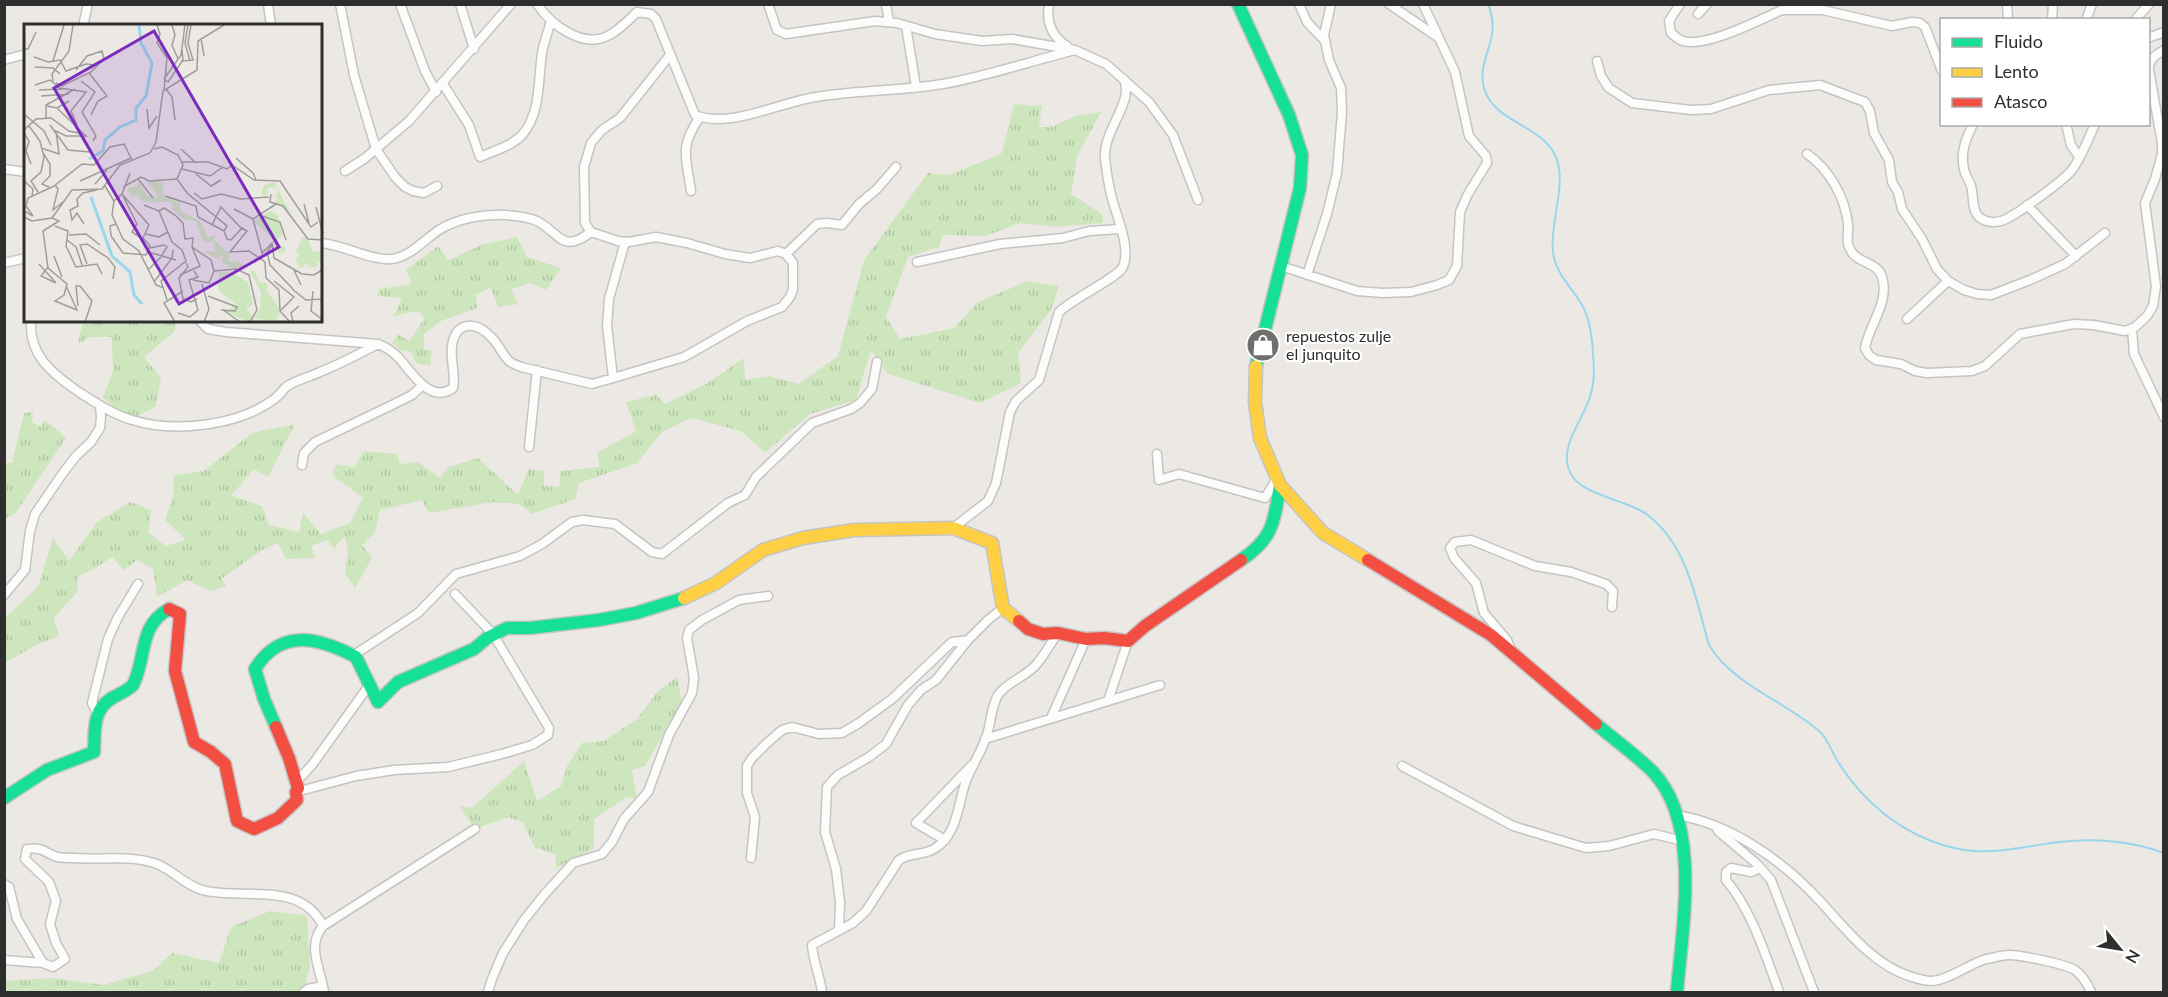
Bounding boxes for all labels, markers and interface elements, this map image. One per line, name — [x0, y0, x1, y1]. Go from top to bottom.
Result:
legend — [1940, 18, 2150, 126]
inset map — [24, 24, 322, 322]
text: Fluido — [1994, 30, 2043, 52]
text: Lento — [1994, 60, 2039, 82]
text: Atasco — [1994, 90, 2047, 112]
place label: repuestos zulje el junquito — [1286, 326, 1391, 363]
shop icon: repuestos zulje el junquito — [1245, 327, 1281, 363]
north arrow — [2090, 919, 2150, 979]
text: N — [2122, 947, 2145, 967]

